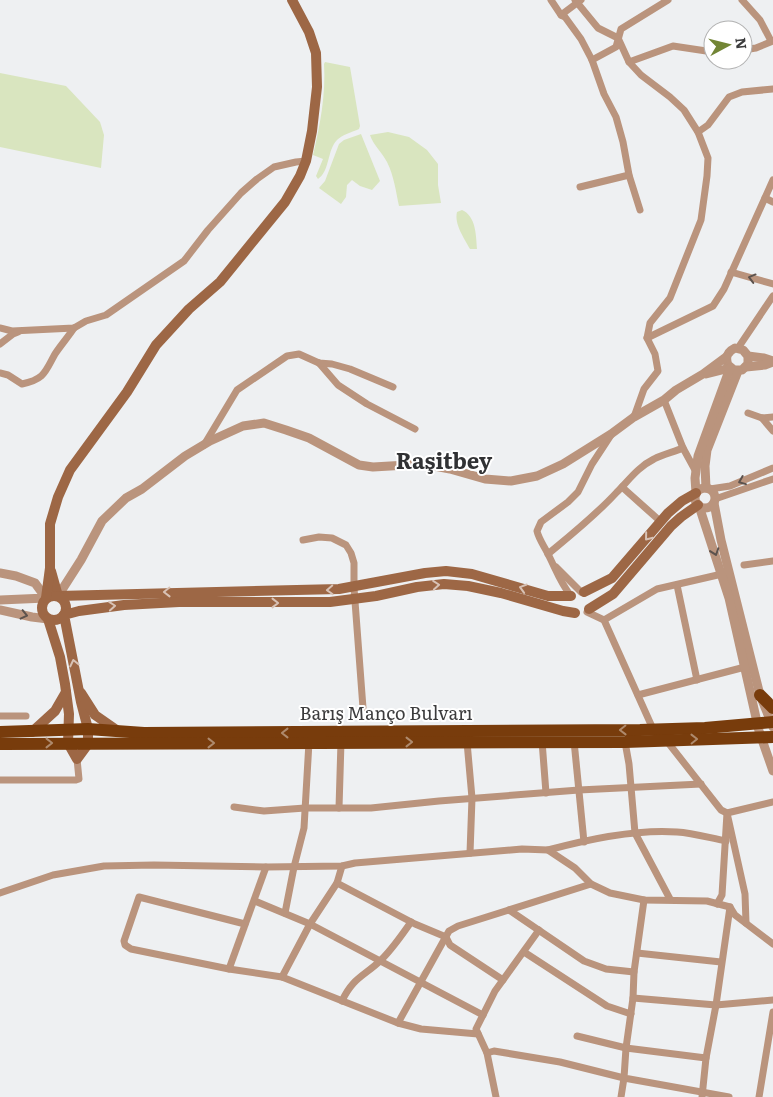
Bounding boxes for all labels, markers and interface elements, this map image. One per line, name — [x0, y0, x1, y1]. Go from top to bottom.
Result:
north arrow — [703, 20, 753, 70]
text: N — [731, 36, 753, 51]
one-way arrow — [748, 273, 757, 284]
district label: Raşitbey — [396, 443, 493, 476]
one-way arrow — [738, 475, 747, 485]
one-way arrow — [644, 531, 653, 540]
one-way arrow — [709, 547, 719, 556]
one-way arrow — [432, 579, 440, 590]
one-way arrow — [325, 584, 333, 595]
one-way arrow — [520, 584, 528, 594]
one-way arrow — [163, 587, 170, 597]
one-way arrow — [271, 598, 279, 608]
one-way arrow — [108, 601, 116, 612]
one-way arrow — [19, 609, 28, 620]
one-way arrow — [69, 658, 80, 667]
street label: Barış Manço Bulvarı — [300, 699, 472, 726]
one-way arrow — [618, 725, 626, 735]
one-way arrow — [281, 728, 288, 738]
one-way arrow — [690, 734, 698, 744]
one-way arrow — [405, 737, 413, 747]
one-way arrow — [45, 738, 53, 748]
one-way arrow — [208, 738, 215, 748]

